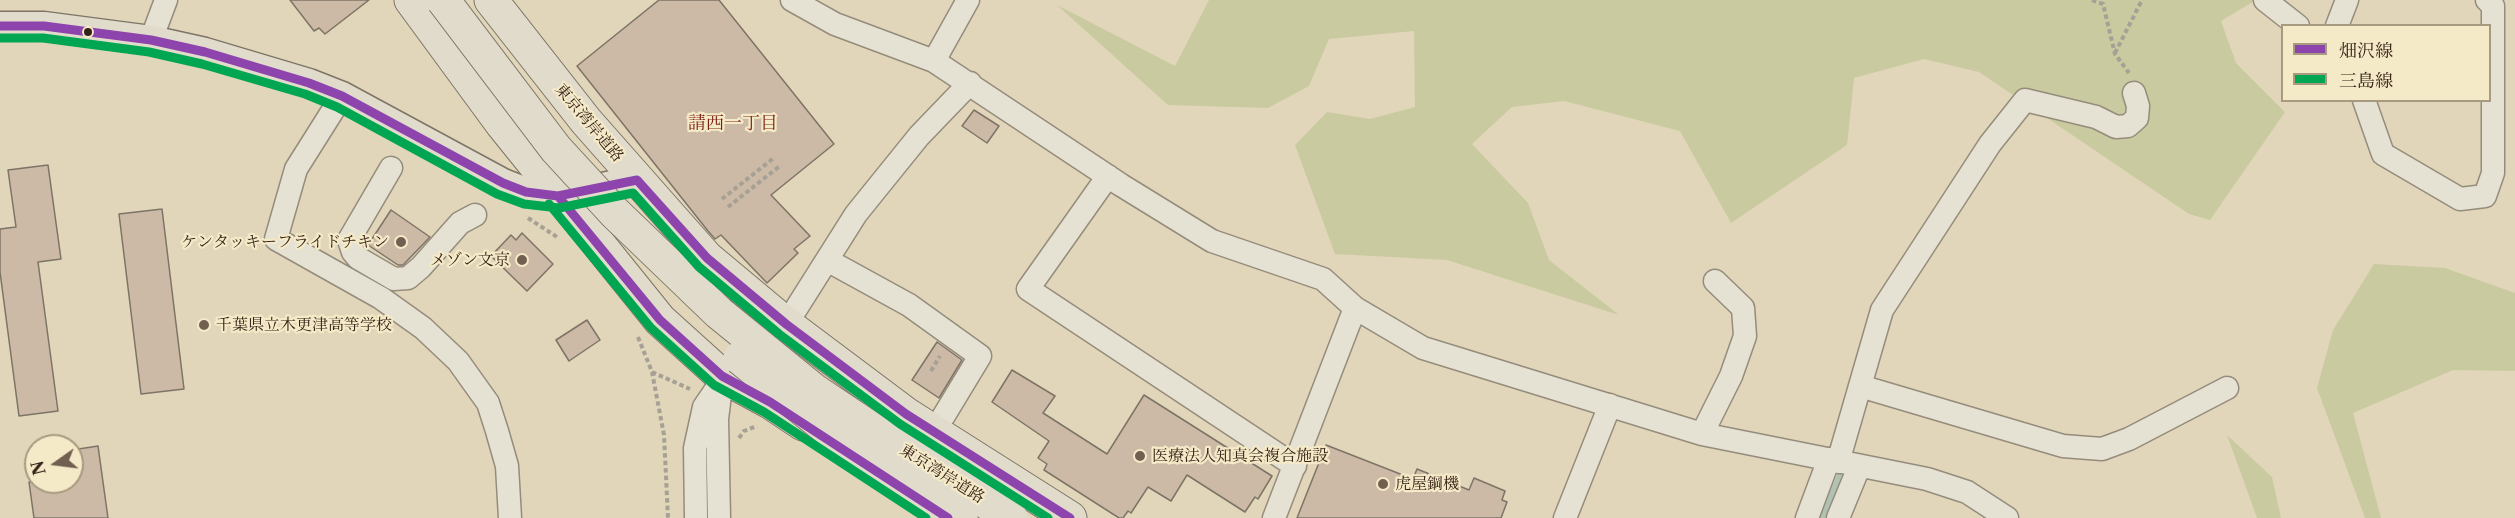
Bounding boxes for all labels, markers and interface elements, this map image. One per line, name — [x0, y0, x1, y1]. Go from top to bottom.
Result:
legend — [2281, 24, 2491, 102]
unlabelled marker — [82, 26, 94, 38]
text: 畑沢線 — [2339, 40, 2393, 62]
text: 三島線 — [2339, 70, 2393, 92]
street label: 東京湾岸道路 — [551, 80, 627, 166]
district label: 請西一丁目 — [688, 113, 778, 135]
place label: ケンタッキーフライドチキン — [181, 232, 389, 252]
marker: ケンタッキーフライドチキン — [394, 235, 408, 249]
place label: メゾン文京 — [430, 250, 510, 270]
marker: メゾン文京 — [515, 253, 529, 267]
place label: 千葉県立木更津高等学校 — [216, 315, 392, 335]
marker: 千葉県立木更津高等学校 — [197, 318, 211, 332]
north arrow — [24, 434, 84, 494]
street label: 東京湾岸道路 — [896, 440, 988, 508]
place label: 医療法人知真会複合施設 — [1152, 446, 1328, 466]
marker: 医療法人知真会複合施設 — [1133, 449, 1147, 463]
text: N — [27, 459, 50, 477]
place label: 虎屋鋼機 — [1395, 474, 1459, 494]
marker: 虎屋鋼機 — [1376, 477, 1390, 491]

